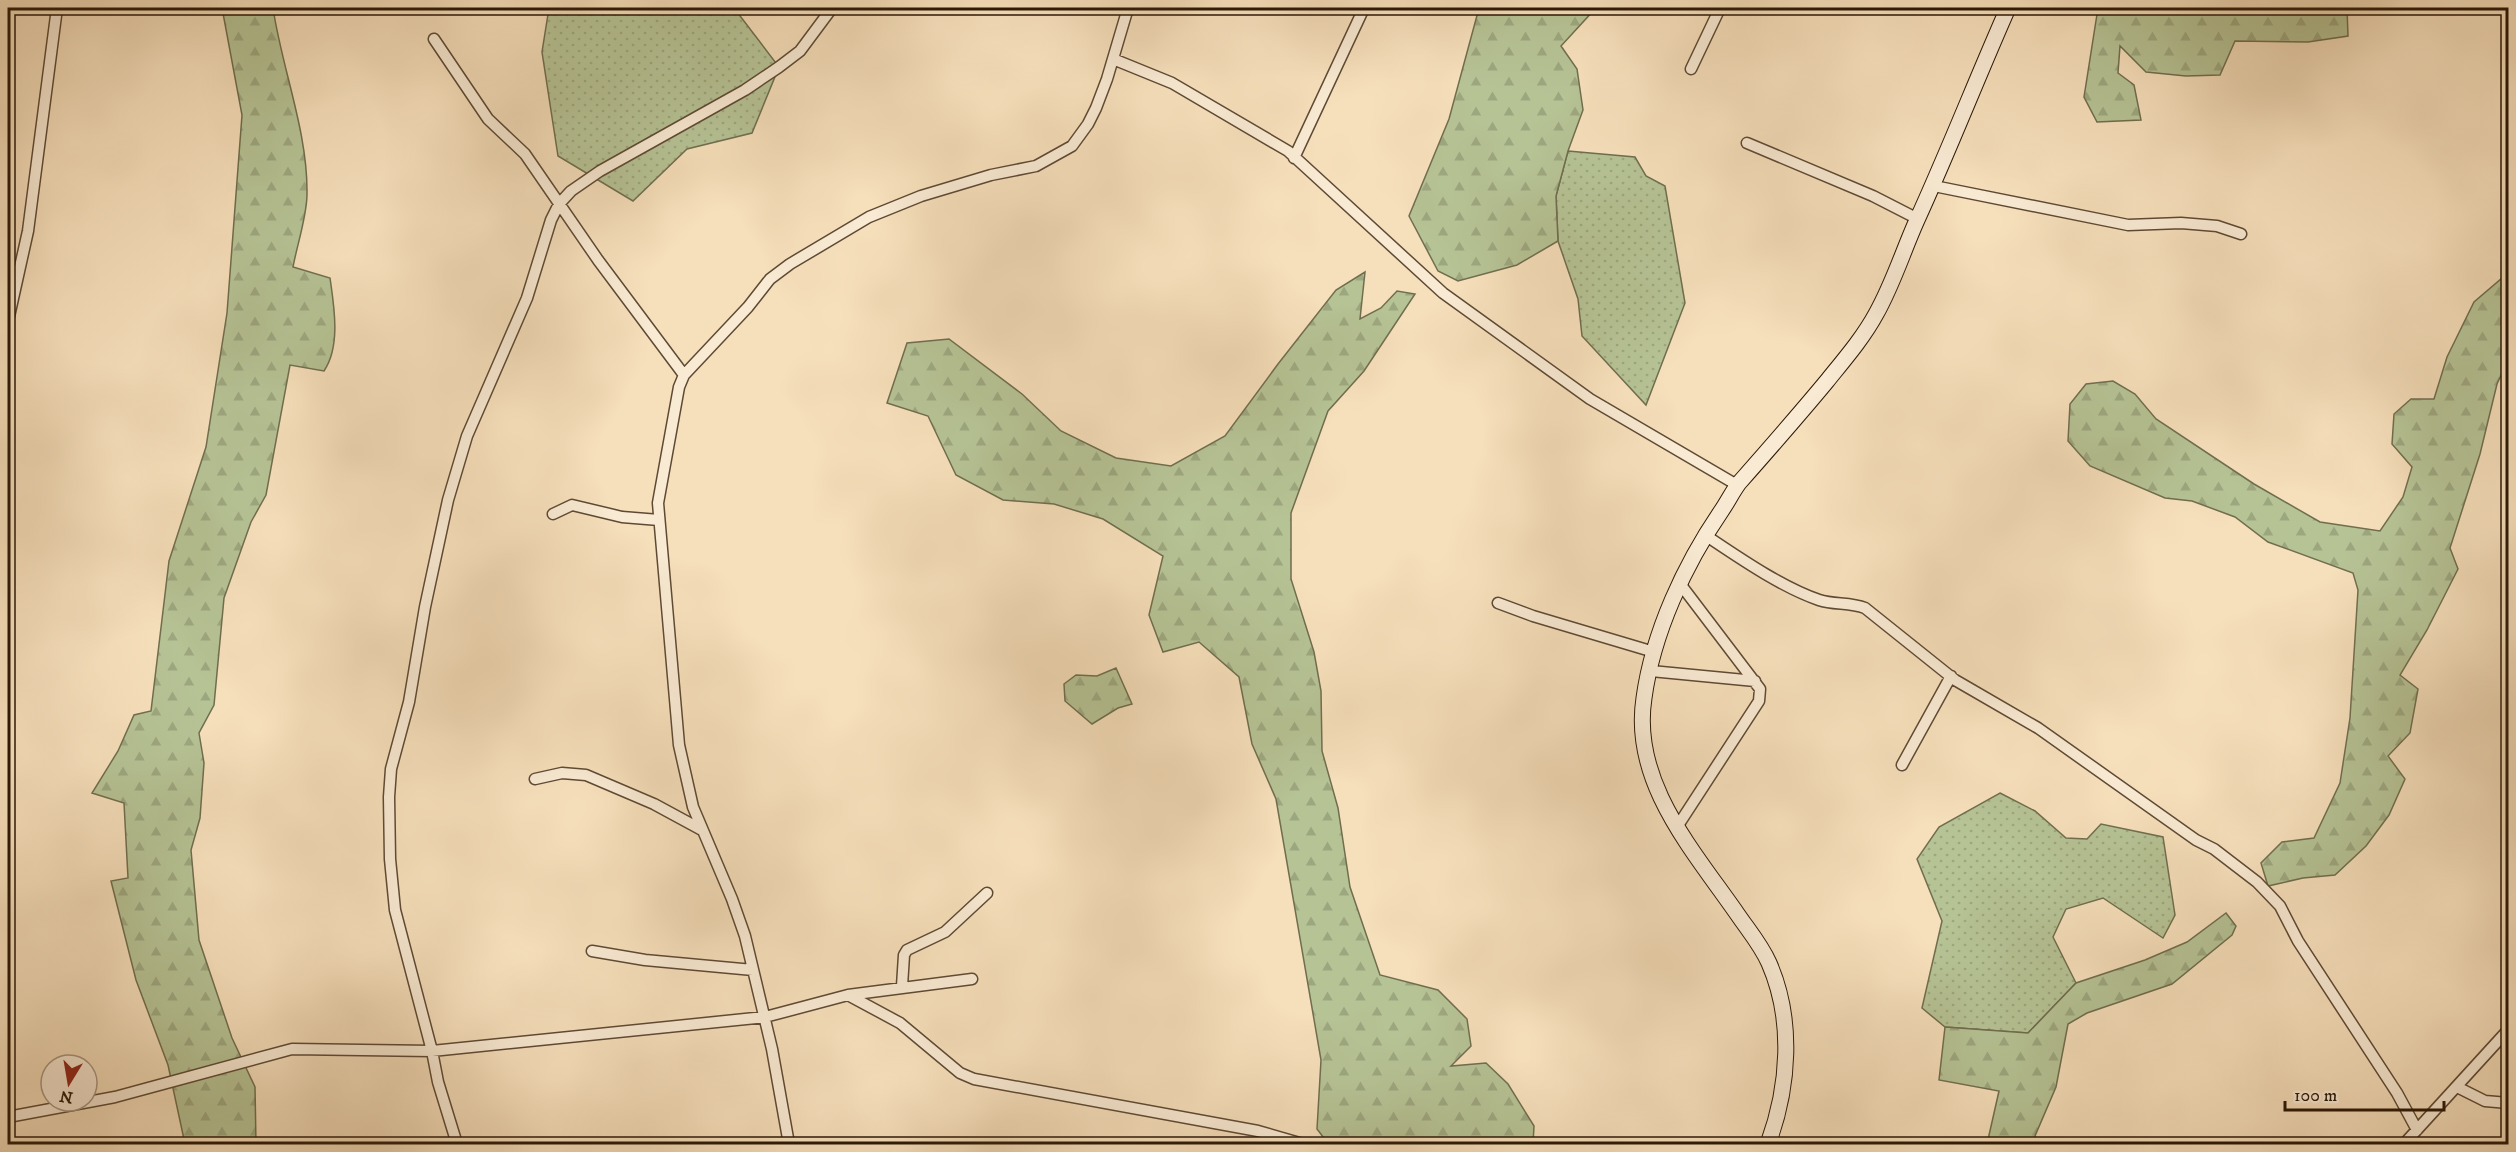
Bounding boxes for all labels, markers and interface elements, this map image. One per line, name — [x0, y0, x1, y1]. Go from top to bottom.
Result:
north arrow — [39, 1053, 99, 1113]
scale bar — [2285, 1074, 2444, 1112]
text: 100 m — [2294, 1085, 2337, 1107]
text: N — [58, 1086, 75, 1108]

